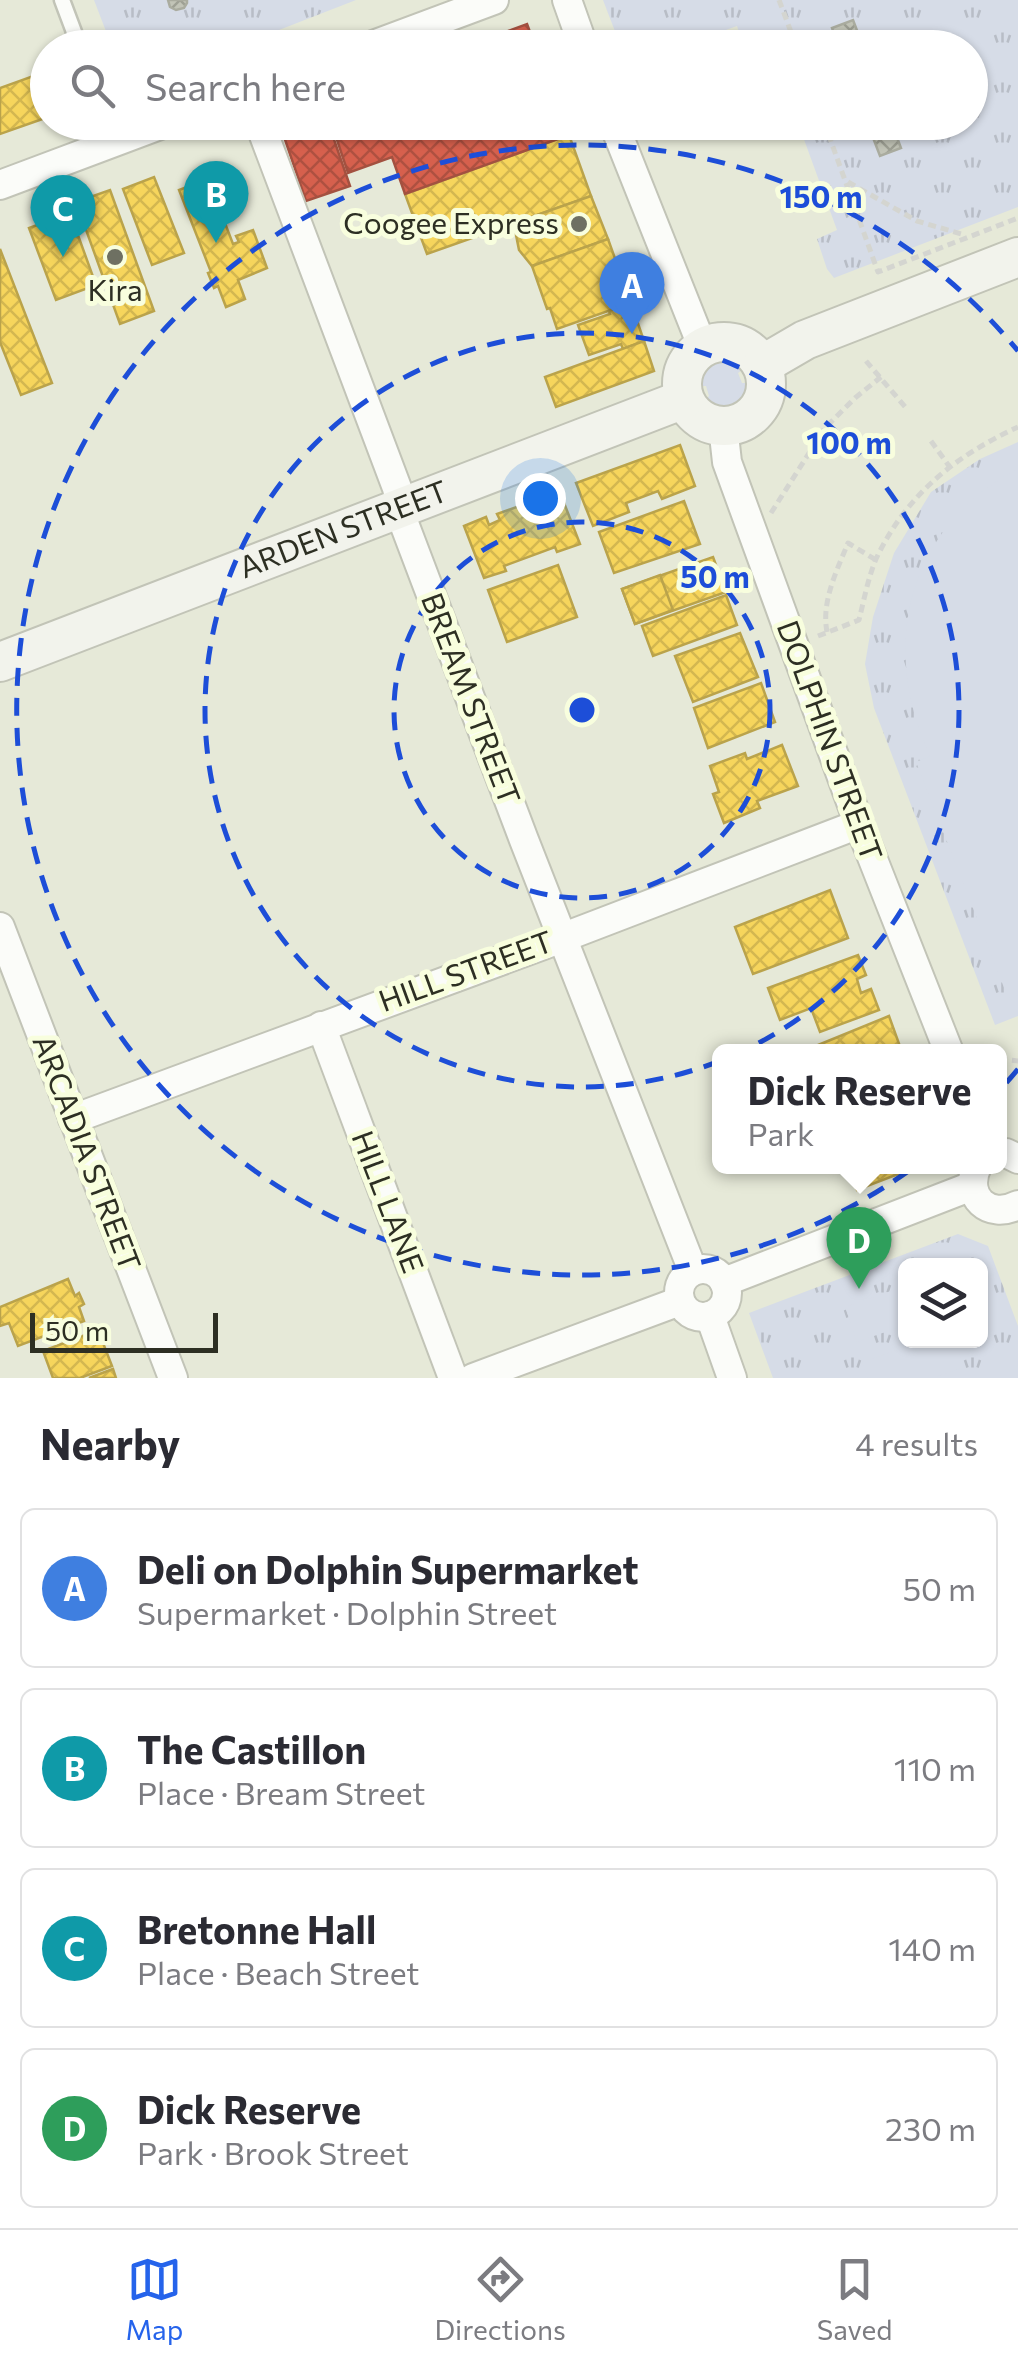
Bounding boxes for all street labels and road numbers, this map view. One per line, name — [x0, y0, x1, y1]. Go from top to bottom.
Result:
street label: ARDEN STREET — [233, 471, 452, 584]
street label: BREAM STREET — [415, 587, 530, 809]
street label: DOLPHIN STREET — [771, 615, 892, 865]
street label: HILL STREET — [373, 921, 557, 1018]
street label: ARCADIA STREET — [26, 1029, 150, 1275]
street label: HILL LANE — [345, 1125, 433, 1277]

